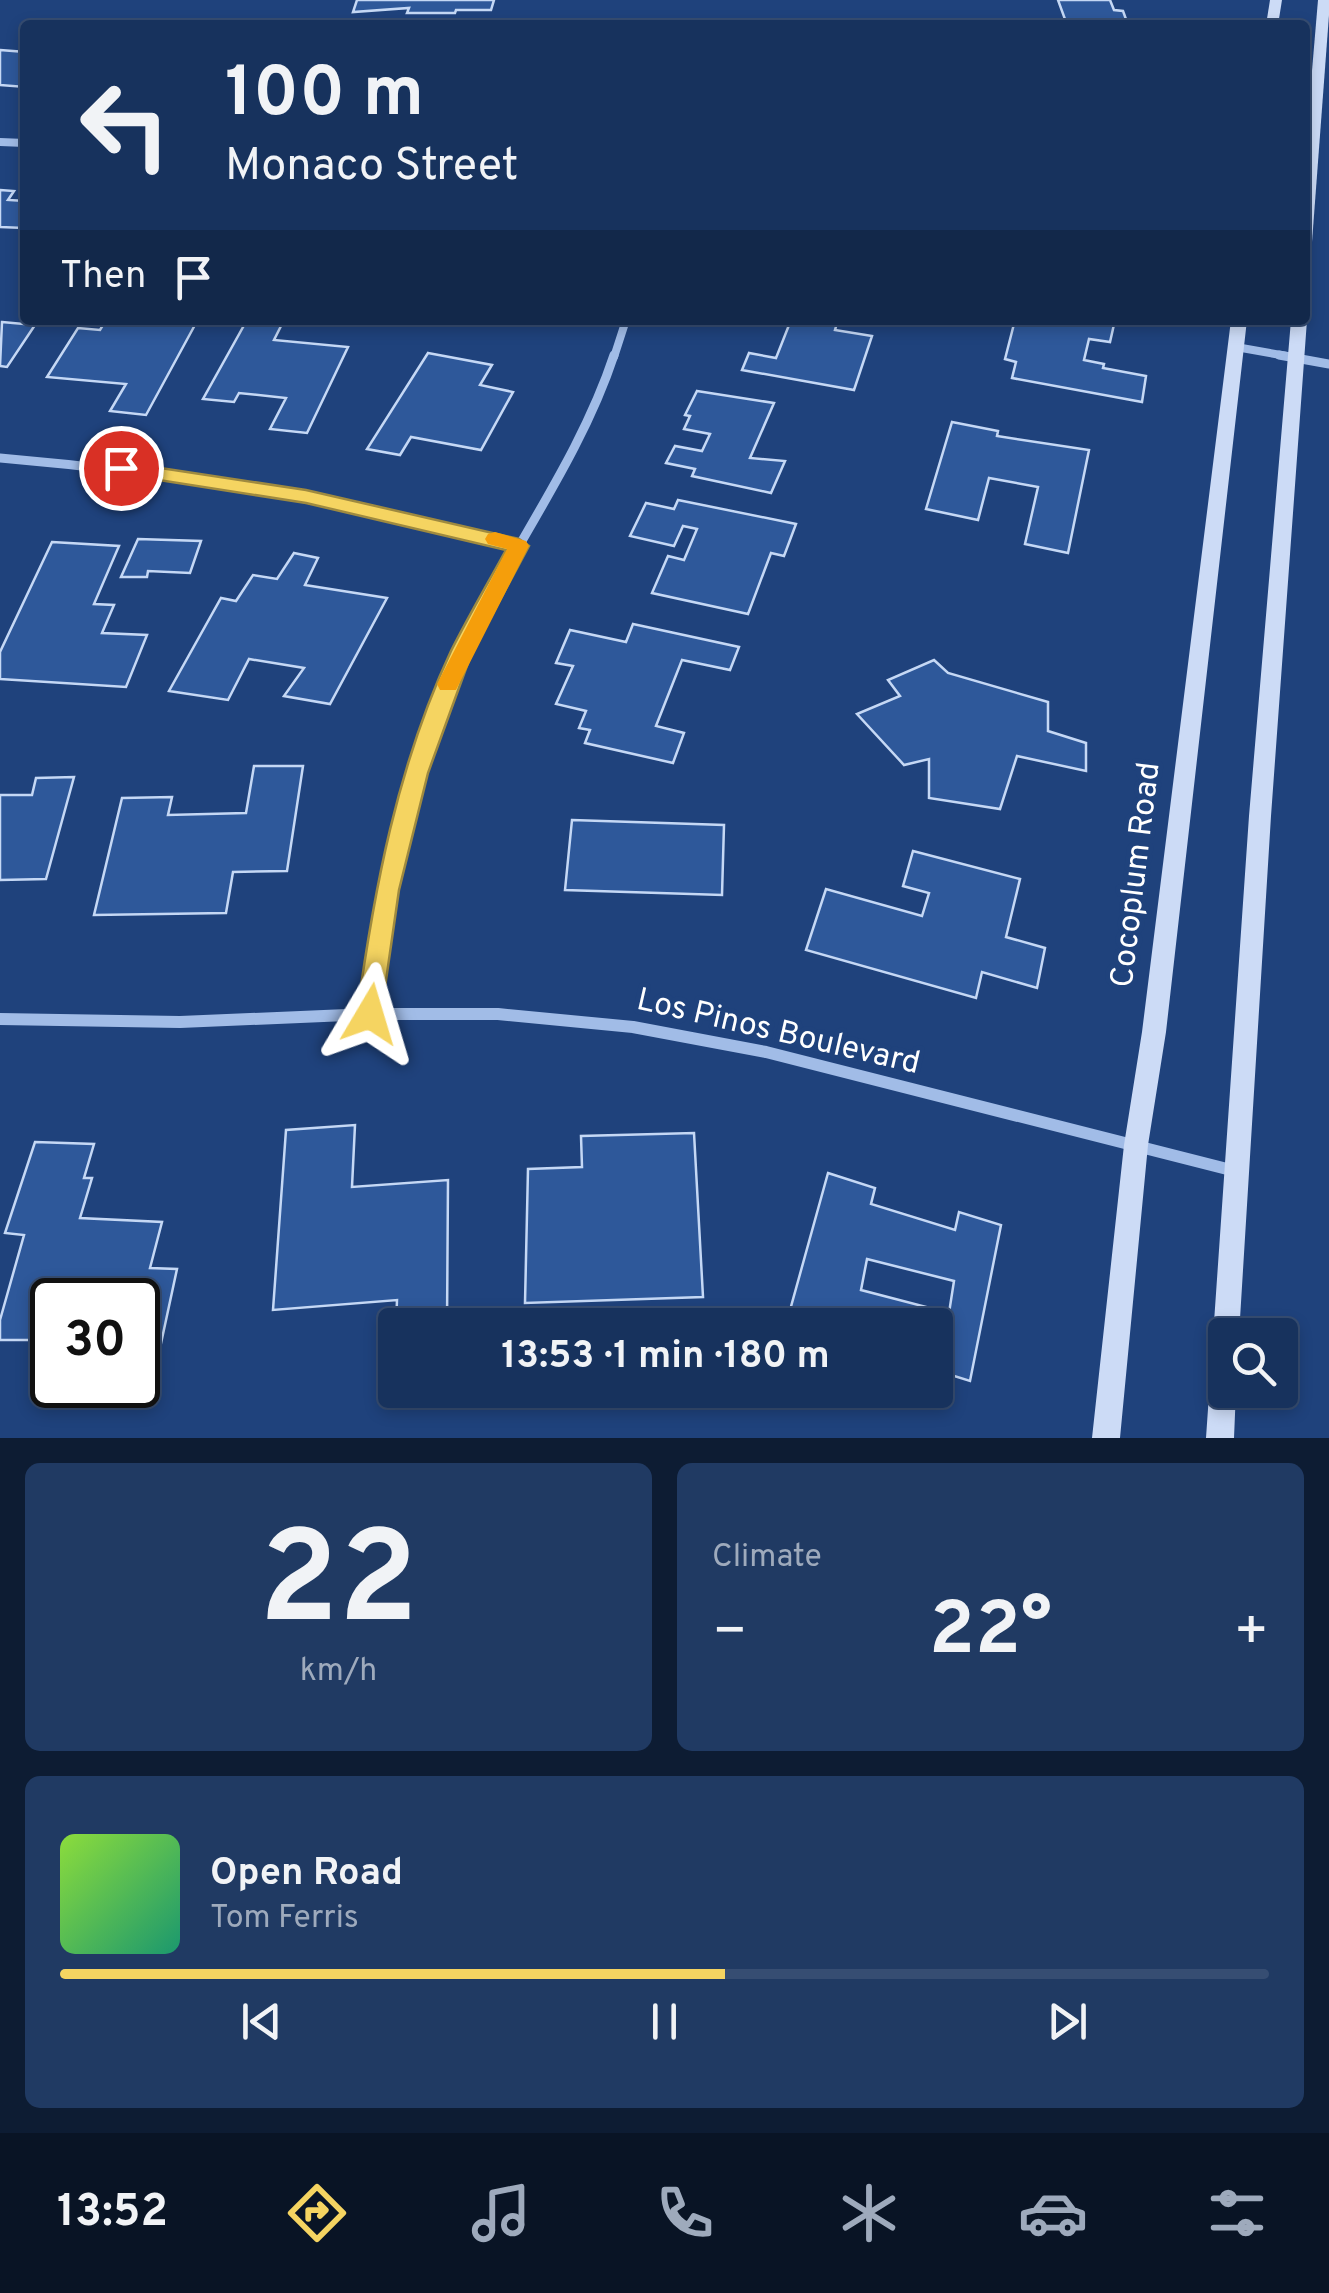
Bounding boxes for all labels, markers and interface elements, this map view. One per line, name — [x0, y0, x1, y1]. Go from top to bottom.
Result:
text: 100 m — [225, 52, 424, 141]
icon: left — [60, 60, 190, 190]
text: Monaco Street — [225, 139, 519, 196]
icon: arrive — [166, 250, 221, 305]
text: Then — [60, 253, 146, 302]
pin — [79, 426, 164, 511]
icon: arrive — [94, 441, 149, 496]
street label: Cocoplum Road — [1103, 760, 1171, 990]
position arrow — [318, 962, 422, 1066]
street label: Los Pinos Boulevard — [632, 981, 924, 1085]
speed limit sign: 30 — [30, 1278, 160, 1408]
map controls — [1208, 1318, 1298, 1408]
button: search — [1208, 1318, 1298, 1408]
text: 13:53 · 1 min · 180 m — [501, 1333, 830, 1382]
text: 22 — [259, 1504, 418, 1669]
text: Climate — [712, 1538, 822, 1578]
text: 22° — [929, 1586, 1052, 1681]
text: − — [712, 1599, 747, 1669]
text: + — [1234, 1599, 1269, 1669]
text: km/h — [300, 1652, 377, 1692]
text: Open Road — [210, 1850, 403, 1899]
text: Tom Ferris — [210, 1899, 359, 1939]
icon: previous — [234, 1994, 289, 2049]
icon: pause — [637, 1994, 692, 2049]
icon: next — [1040, 1994, 1095, 2049]
icon: directions — [282, 2178, 352, 2248]
icon: music — [466, 2178, 536, 2248]
icon: phone — [650, 2178, 720, 2248]
icon: climate — [834, 2178, 904, 2248]
icon: car — [1018, 2178, 1088, 2248]
icon: filters — [1202, 2178, 1272, 2248]
text: 13:52 — [57, 2185, 168, 2242]

